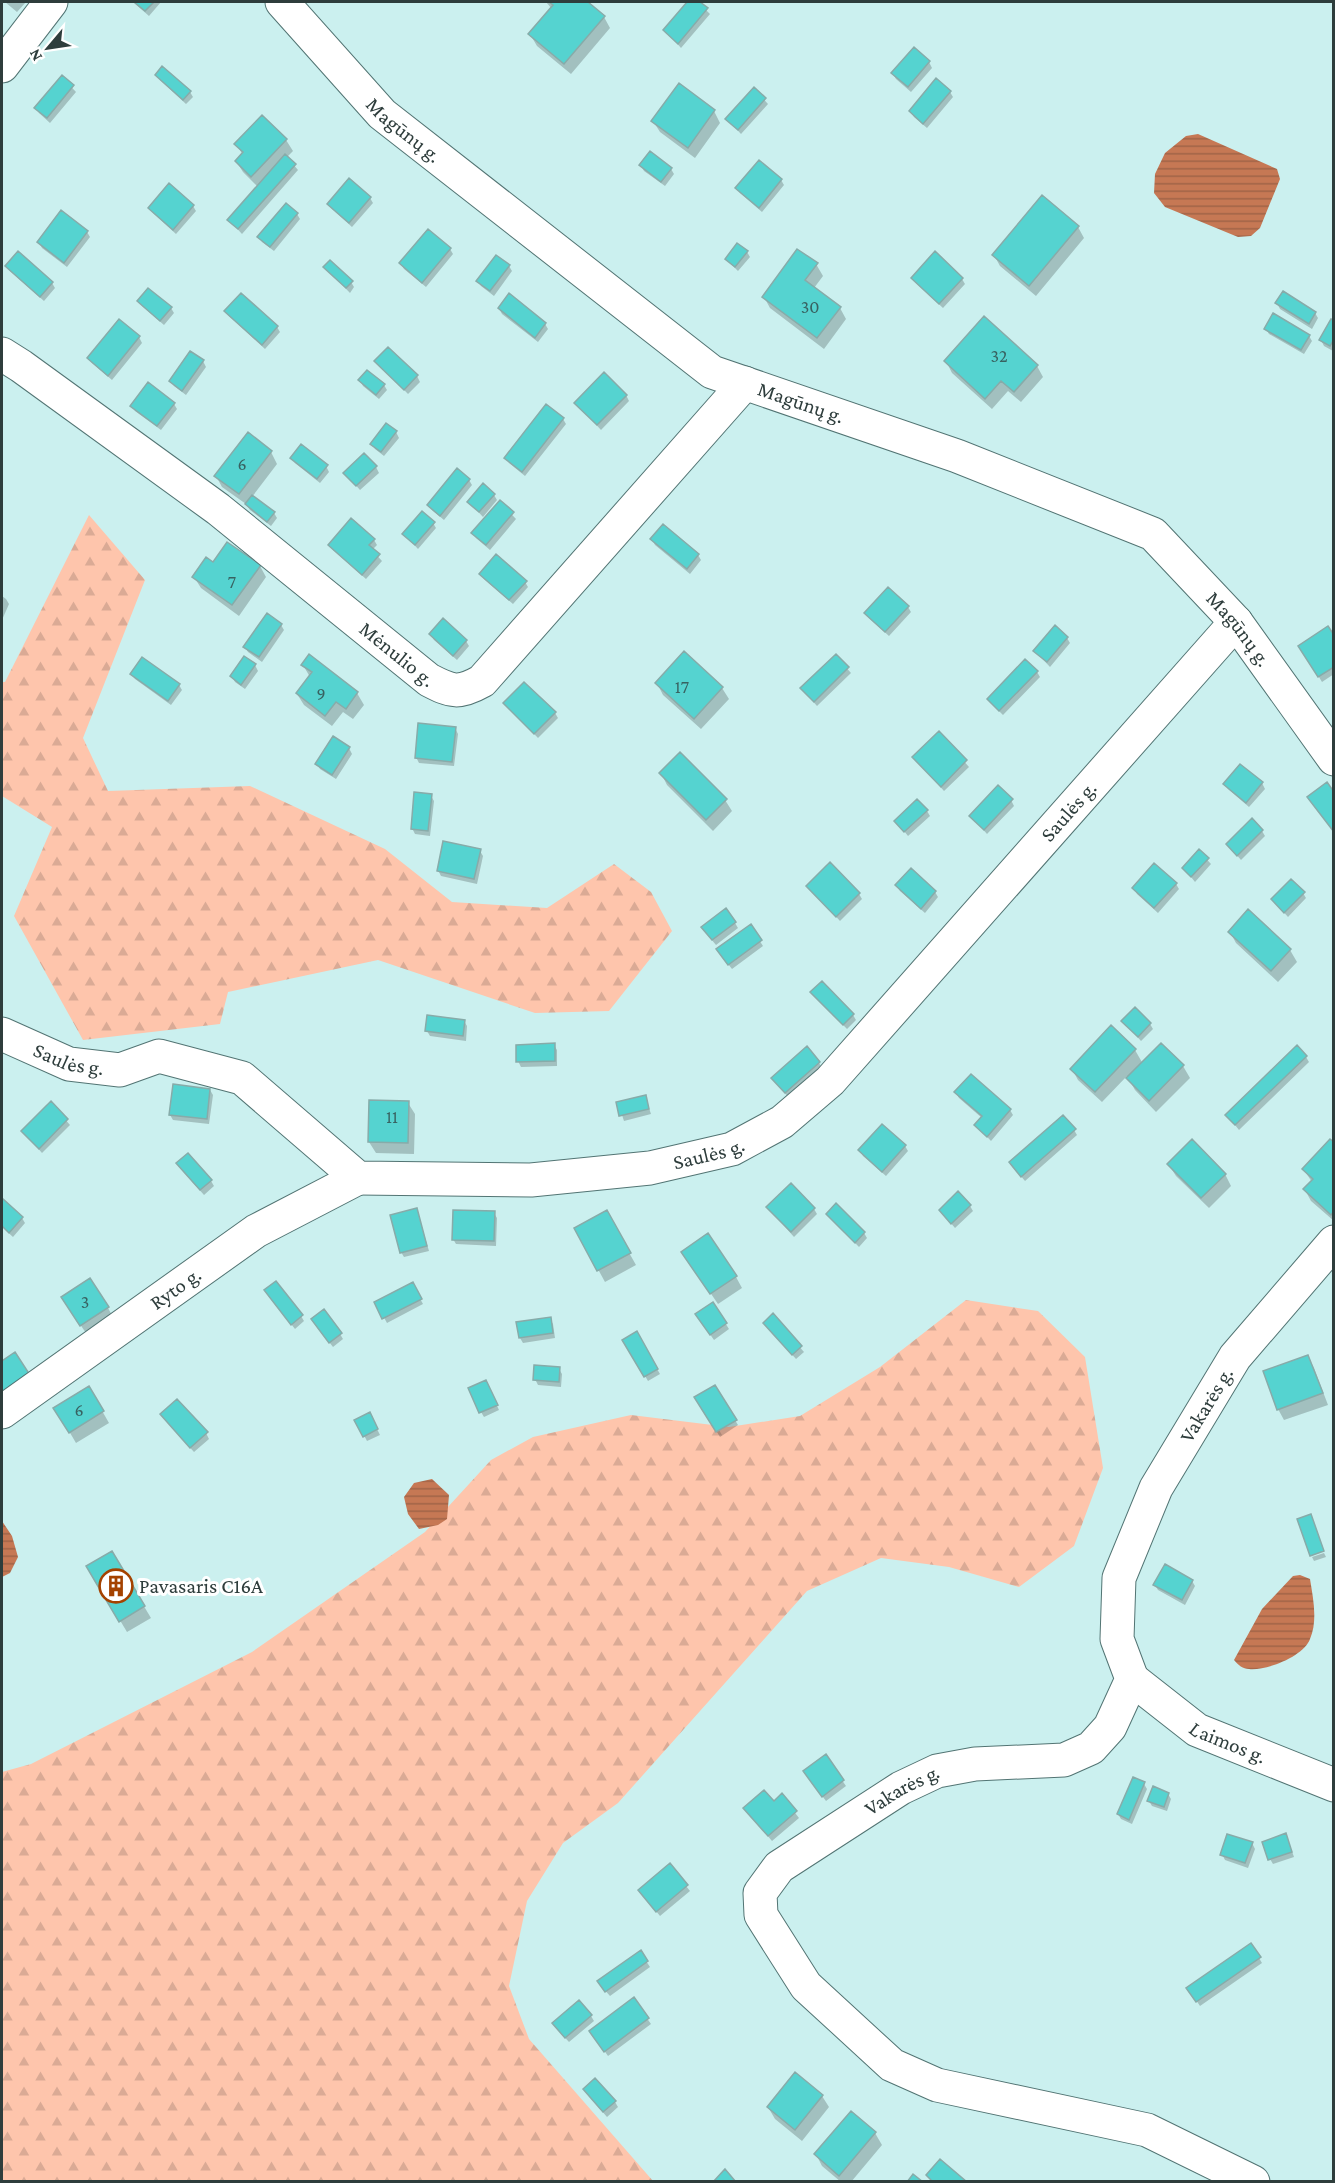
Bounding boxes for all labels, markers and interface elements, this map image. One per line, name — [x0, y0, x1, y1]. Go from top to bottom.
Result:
north arrow — [18, 18, 78, 78]
text: N — [25, 46, 45, 64]
street label: Magūnų g. — [361, 93, 446, 168]
house number: 30 — [801, 297, 819, 317]
house number: 32 — [990, 346, 1008, 366]
street label: Magūnų g. — [755, 377, 847, 428]
house number: 6 — [237, 454, 247, 474]
house number: 7 — [228, 572, 236, 592]
street label: Magūnų g. — [1201, 586, 1276, 671]
street label: Mėnulio g. — [355, 616, 437, 692]
house number: 17 — [675, 677, 689, 697]
house number: 9 — [316, 684, 326, 704]
street label: Saulės g. — [1036, 776, 1101, 846]
street label: Saulės g. — [30, 1038, 105, 1080]
house number: 11 — [386, 1107, 398, 1127]
street label: Saulės g. — [671, 1133, 748, 1174]
street label: Ryto g. — [145, 1262, 206, 1315]
house number: 3 — [81, 1292, 89, 1312]
street label: Vakarės g. — [1174, 1363, 1238, 1447]
house number: 6 — [74, 1400, 84, 1420]
building icon: Pavasaris C16A — [98, 1568, 134, 1604]
place label: Pavasaris C16A — [139, 1574, 263, 1598]
street label: Laimos g. — [1184, 1717, 1270, 1768]
street label: Vakarės g. — [860, 1759, 942, 1820]

